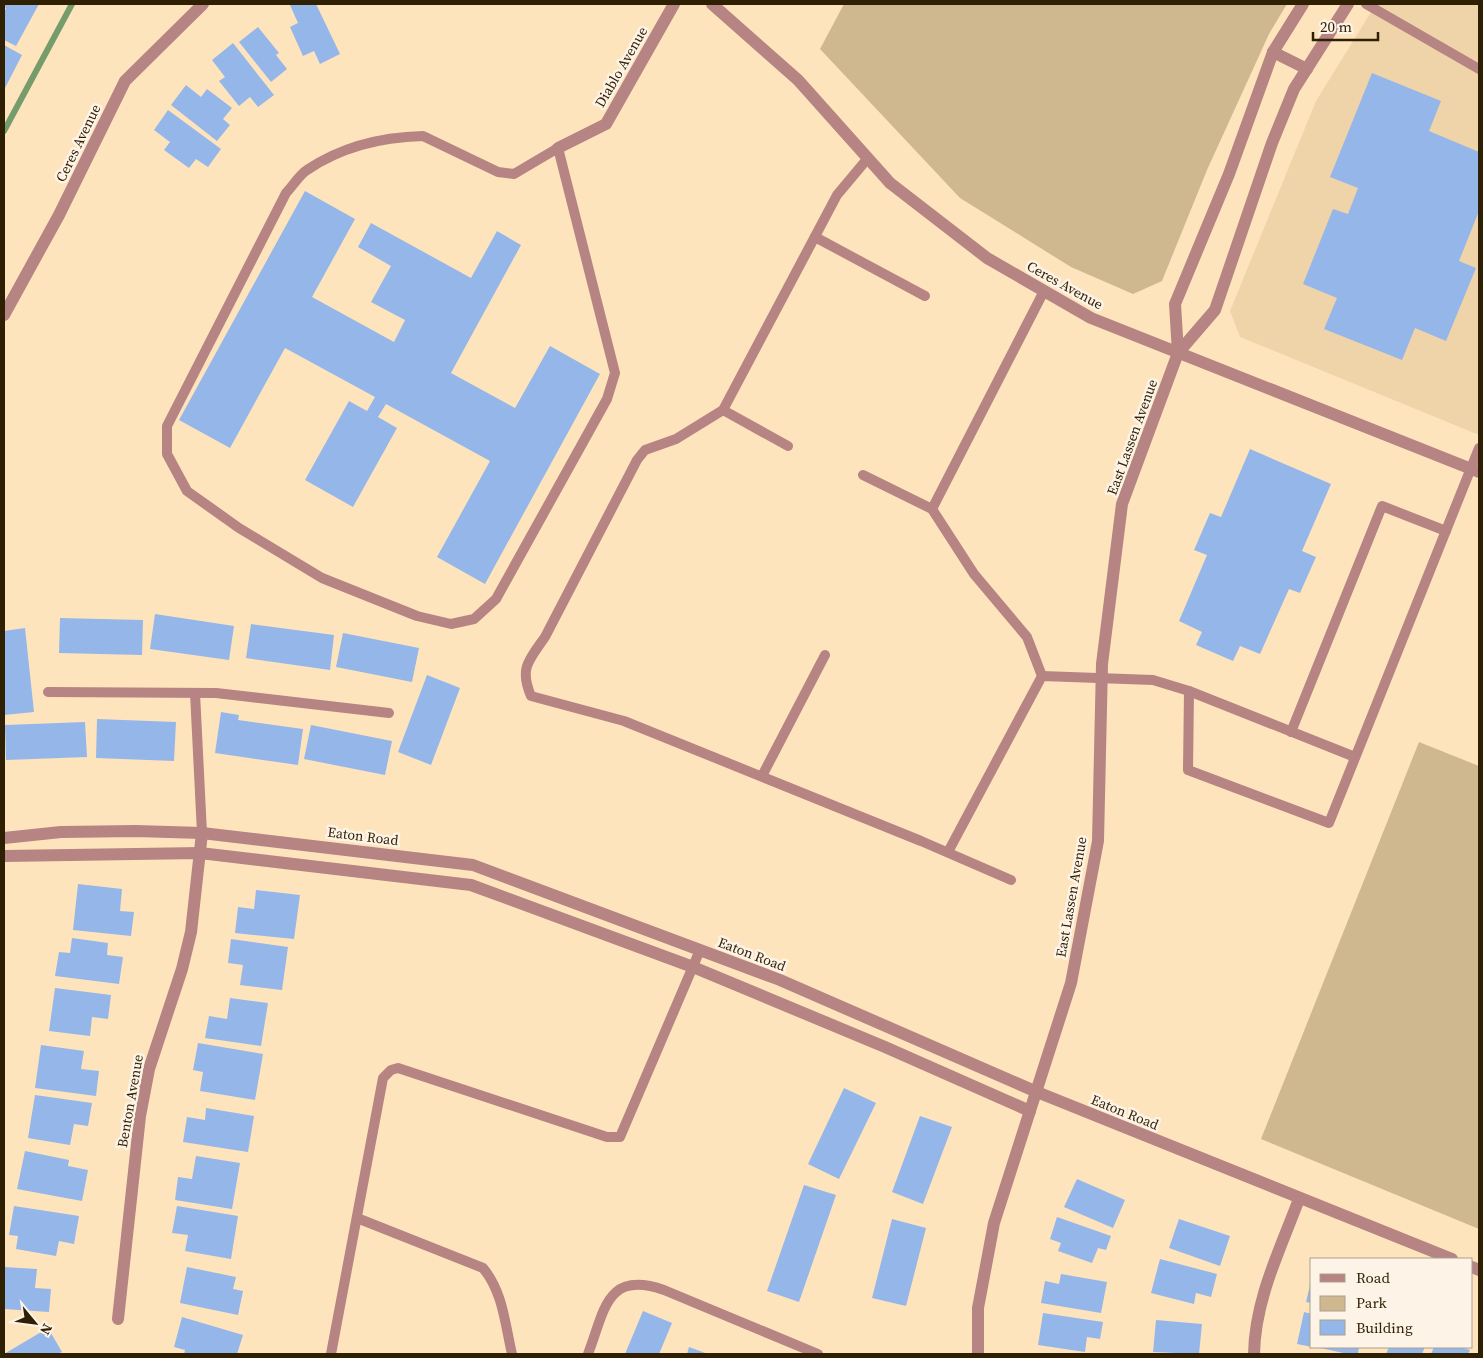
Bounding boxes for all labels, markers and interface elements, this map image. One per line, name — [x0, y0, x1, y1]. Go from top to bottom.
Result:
scale bar — [1313, 10, 1378, 42]
text: 20 m — [1320, 16, 1352, 37]
street label: Diablo Avenue — [590, 23, 652, 111]
street label: Ceres Avenue — [51, 101, 105, 185]
street label: Ceres Avenue — [1023, 256, 1107, 314]
street label: East Lassen Avenue — [1102, 376, 1162, 498]
street label: Eaton Road — [326, 822, 400, 850]
street label: East Lassen Avenue — [1051, 835, 1091, 959]
street label: Eaton Road — [715, 932, 789, 976]
street label: Benton Avenue — [112, 1053, 148, 1149]
street label: Eaton Road — [1088, 1089, 1162, 1135]
legend — [1310, 1258, 1473, 1348]
text: Road — [1356, 1267, 1390, 1288]
text: Park — [1356, 1292, 1388, 1313]
north arrow — [10, 1298, 60, 1348]
text: Building — [1356, 1317, 1413, 1338]
text: N — [35, 1320, 58, 1339]

